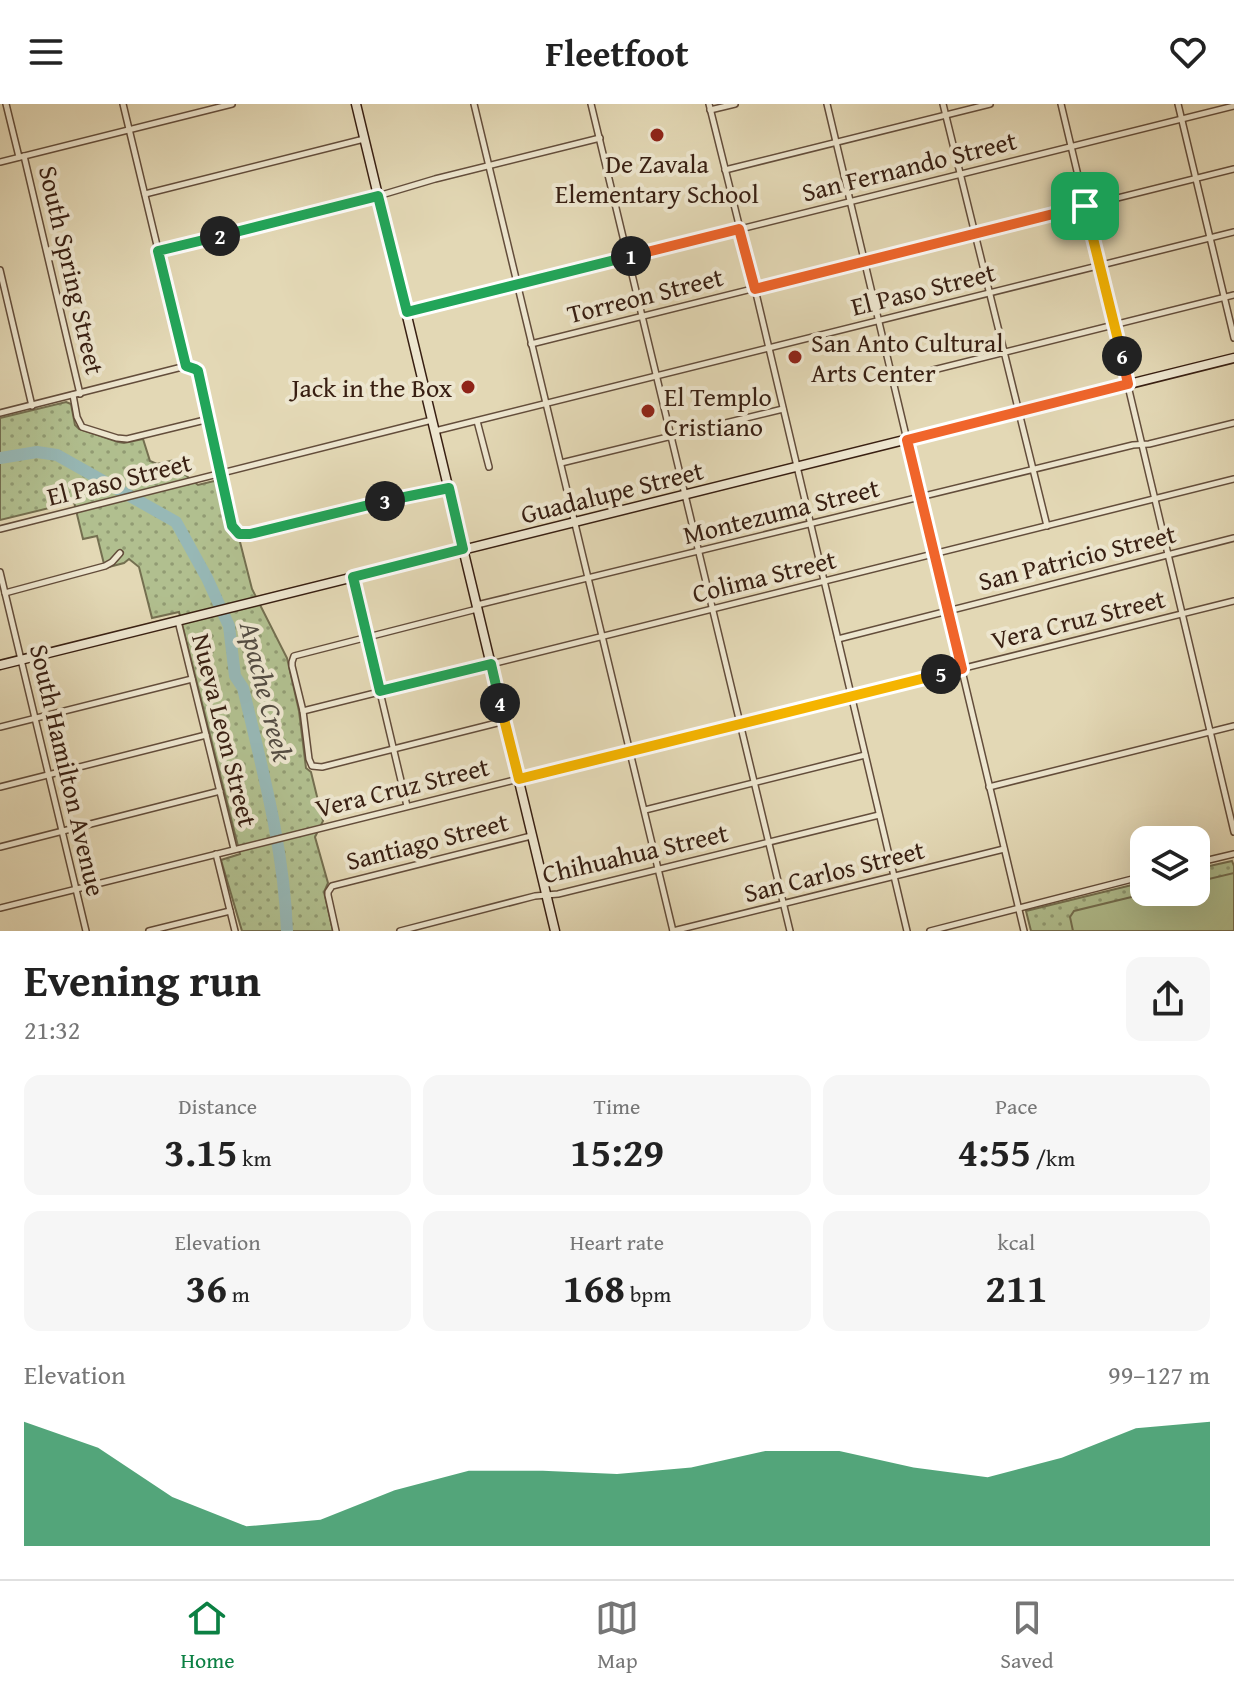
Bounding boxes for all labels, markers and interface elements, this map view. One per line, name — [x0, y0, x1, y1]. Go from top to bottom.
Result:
text: Fleetfoot — [545, 26, 689, 79]
icon: menu — [24, 30, 68, 74]
icon: heart — [1166, 30, 1210, 74]
street label: San Fernando Street — [798, 120, 1020, 212]
marker: De Zavala Elementary School — [648, 126, 666, 144]
place label: De Zavala Elementary School — [555, 144, 759, 213]
street label: South Spring Street — [29, 162, 115, 378]
pin — [1051, 172, 1119, 240]
icon: arrive — [1063, 184, 1107, 228]
pin: 2 — [200, 216, 240, 256]
text: 2 — [214, 220, 226, 252]
pin: 1 — [611, 236, 651, 276]
text: 1 — [625, 240, 637, 272]
street label: El Paso Street — [847, 252, 999, 326]
street label: Torreon Street — [563, 257, 727, 333]
place label: San Anto Cultural Arts Center — [811, 323, 1004, 392]
pin: 6 — [1102, 336, 1142, 376]
text: 6 — [1116, 340, 1128, 372]
marker: San Anto Cultural Arts Center — [786, 348, 804, 366]
place label: Jack in the Box — [288, 368, 453, 407]
place label: El Templo Cristiano — [664, 377, 772, 446]
marker: Jack in the Box — [459, 378, 477, 396]
marker: El Templo Cristiano — [639, 402, 657, 420]
street label: El Paso Street — [43, 442, 195, 516]
street label: Guadalupe Street — [517, 450, 707, 534]
street label: Montezuma Street — [679, 468, 883, 554]
pin: 3 — [365, 481, 405, 521]
text: 3 — [379, 485, 391, 517]
street label: San Patricio Street — [974, 514, 1180, 600]
street label: Colima Street — [688, 539, 840, 613]
street label: Vera Cruz Street — [987, 579, 1169, 659]
water label: Apache Creek — [230, 616, 304, 766]
street label: Nueva Leon Street — [182, 629, 268, 831]
street label: South Hamilton Avenue — [20, 640, 116, 900]
pin: 5 — [921, 654, 961, 694]
text: 5 — [935, 658, 947, 690]
pin: 4 — [480, 683, 520, 723]
text: 4 — [494, 687, 506, 719]
street label: Vera Cruz Street — [311, 747, 493, 827]
street label: Santiago Street — [342, 802, 512, 880]
street label: Chihuahua Street — [538, 813, 732, 893]
map controls — [1130, 826, 1210, 906]
button: layers — [1130, 826, 1210, 906]
street label: San Carlos Street — [740, 830, 928, 912]
text: Evening run — [24, 948, 261, 1012]
button: share — [1126, 957, 1210, 1041]
text: 21:32 — [24, 1010, 80, 1049]
text: Distance — [178, 1090, 257, 1122]
text: Time — [594, 1090, 640, 1122]
text: Pace — [995, 1090, 1037, 1122]
text: 3.15 — [164, 1122, 237, 1181]
text: 15:29 — [570, 1122, 664, 1181]
text: 4:55 — [957, 1122, 1031, 1181]
text: km — [237, 1142, 271, 1174]
text: /km — [1031, 1142, 1075, 1174]
text: Elevation — [175, 1226, 261, 1258]
text: Heart rate — [570, 1226, 664, 1258]
text: kcal — [998, 1226, 1035, 1258]
text: 36 — [186, 1258, 227, 1317]
text: 168 — [563, 1258, 625, 1317]
text: 211 — [985, 1258, 1047, 1317]
text: m — [227, 1278, 250, 1310]
text: bpm — [625, 1278, 671, 1310]
text: Elevation — [24, 1355, 126, 1394]
text: 99–127 m — [1108, 1355, 1210, 1394]
tab: Home — [180, 1596, 235, 1676]
tab: Map — [595, 1596, 639, 1676]
tab: Saved — [1000, 1596, 1054, 1676]

